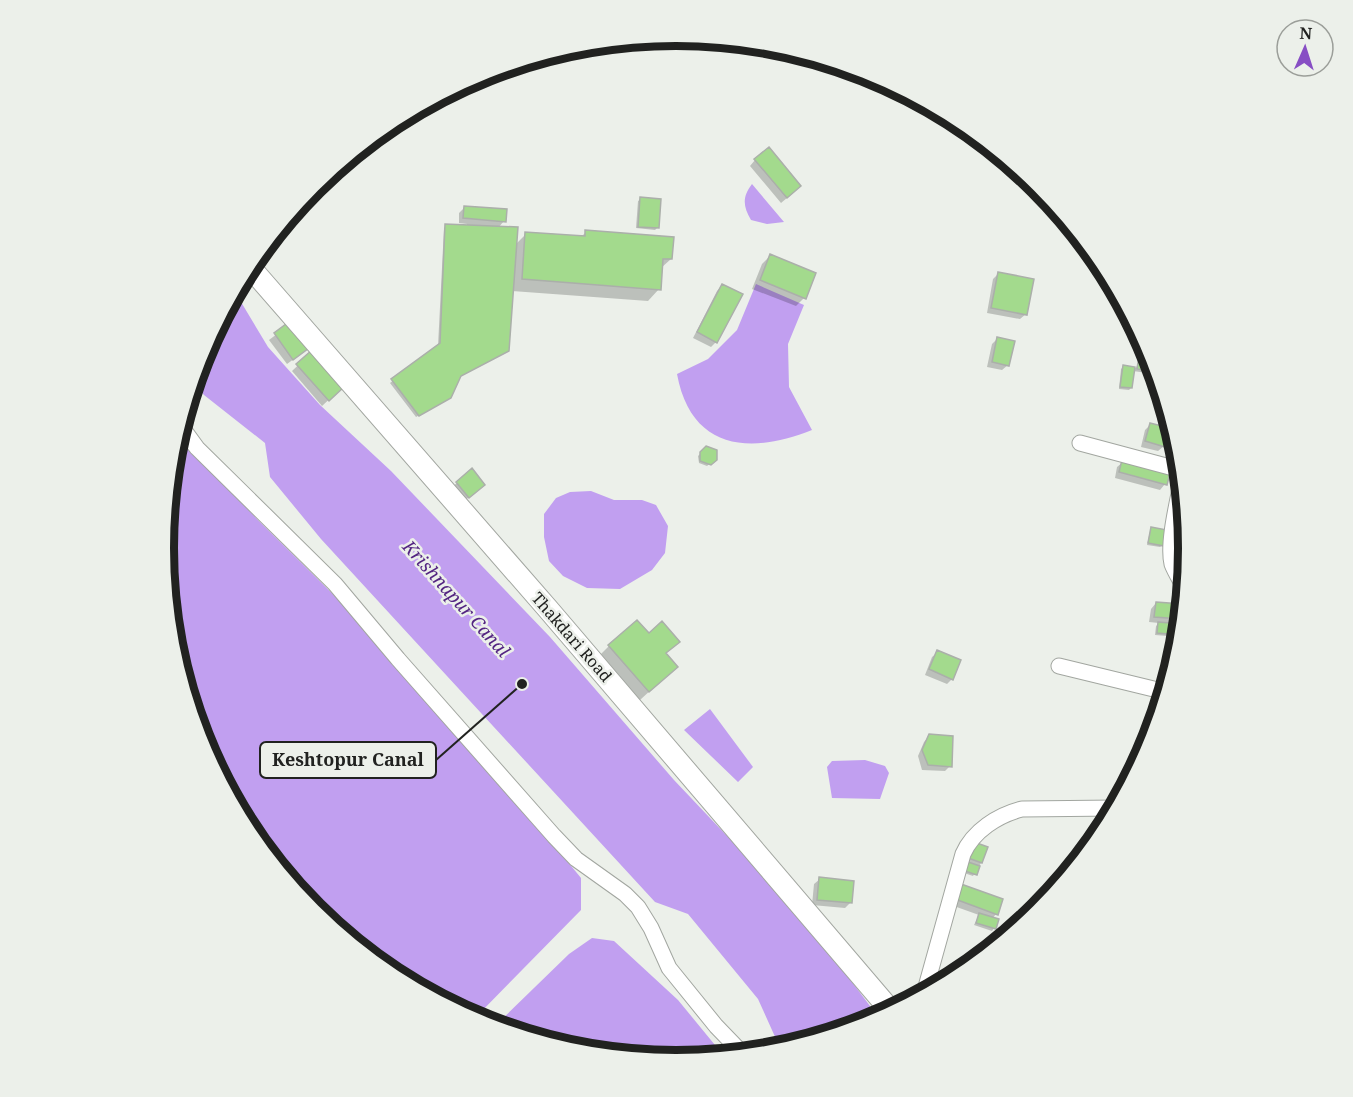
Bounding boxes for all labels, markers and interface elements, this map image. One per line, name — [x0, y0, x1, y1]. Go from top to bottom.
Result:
north arrow — [1275, 18, 1335, 78]
text: N — [1299, 22, 1313, 44]
water label: Krishnapur Canal — [397, 534, 516, 662]
street label: Thakdari Road — [527, 587, 617, 687]
callout: Keshtopur Canal — [260, 742, 436, 778]
text: Keshtopur Canal — [272, 747, 425, 771]

